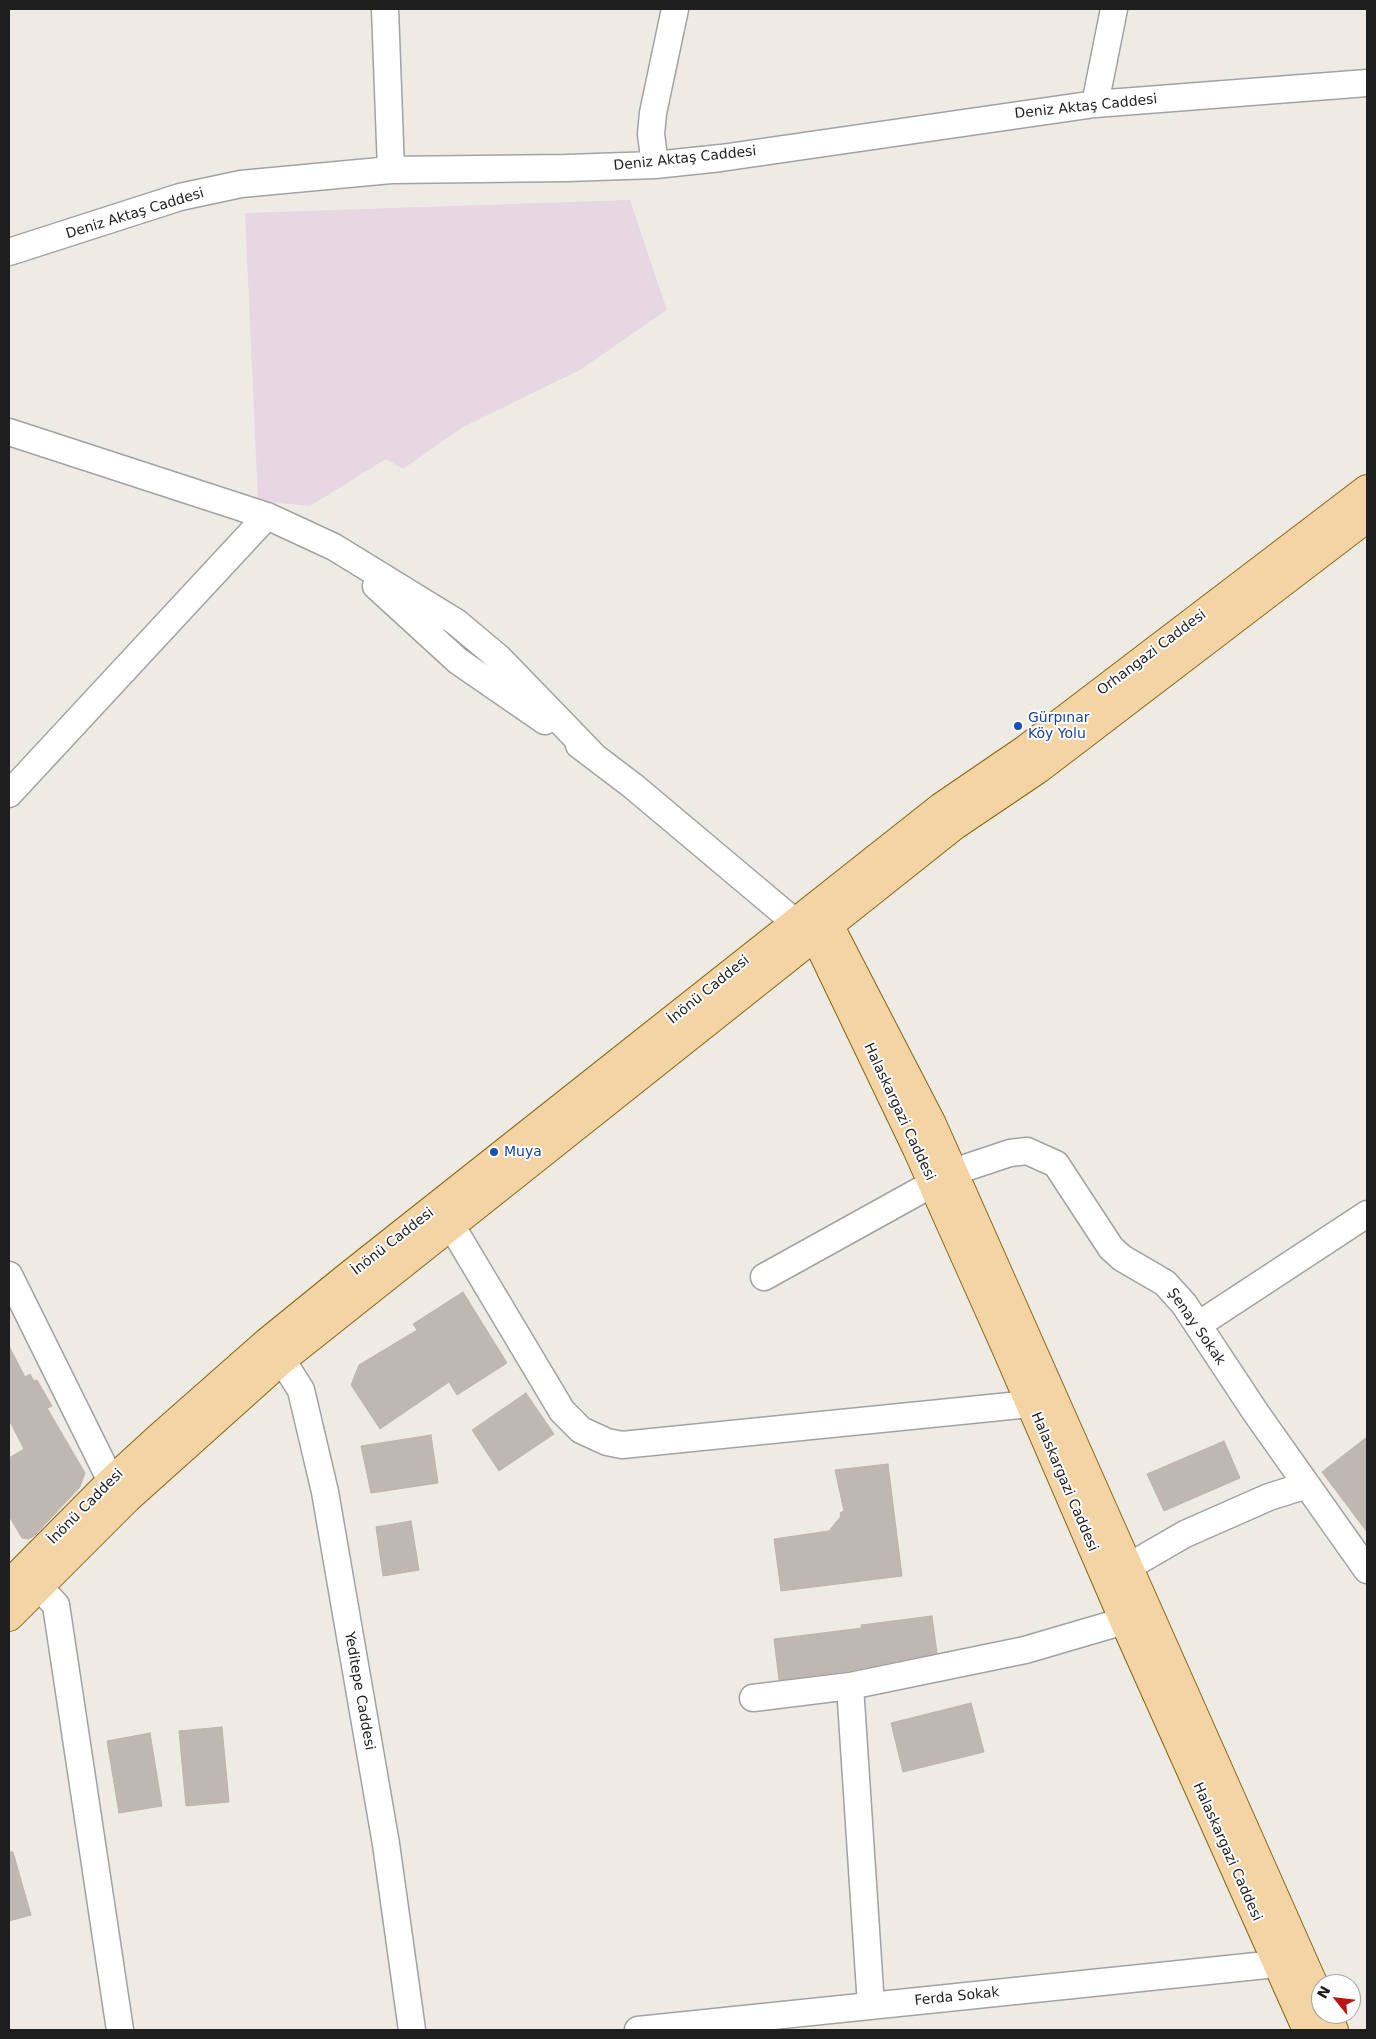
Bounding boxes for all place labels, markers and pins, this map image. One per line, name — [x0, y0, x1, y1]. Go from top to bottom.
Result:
place label: Gürpınar Köy Yolu — [1028, 710, 1089, 742]
marker: Gürpınar Köy Yolu — [1012, 720, 1024, 732]
place label: Muya — [504, 1144, 542, 1160]
marker: Muya — [488, 1146, 500, 1158]

